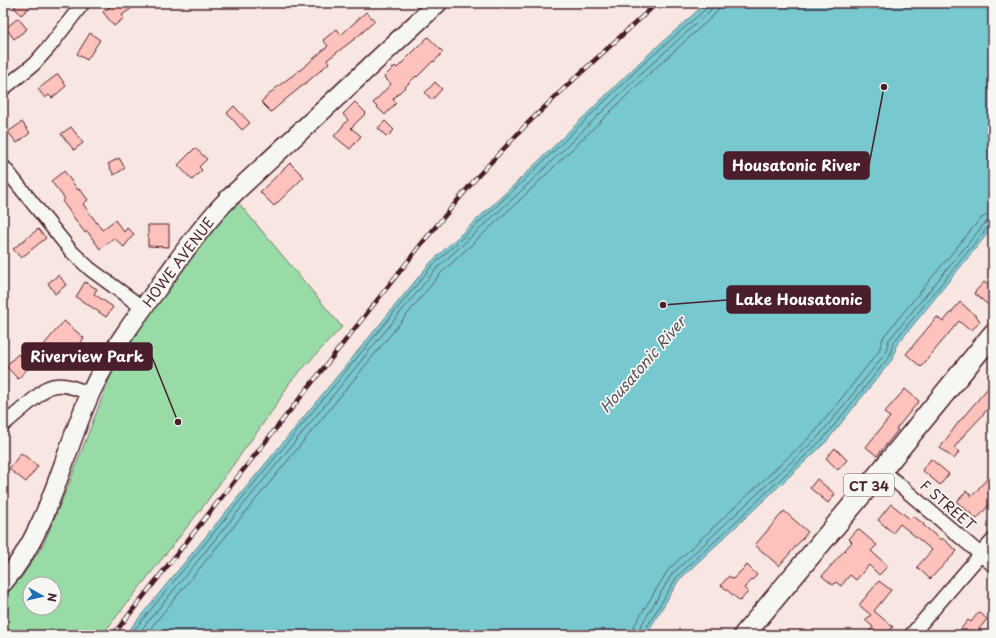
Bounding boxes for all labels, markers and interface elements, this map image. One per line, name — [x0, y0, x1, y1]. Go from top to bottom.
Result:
callout: Housatonic River — [724, 152, 869, 179]
text: Housatonic River — [732, 153, 861, 176]
street label: HOWE AVENUE — [137, 212, 219, 311]
callout: Lake Housatonic — [727, 286, 870, 313]
text: Lake Housatonic — [735, 287, 863, 310]
water label: Housatonic River — [593, 309, 692, 417]
callout: Riverview Park — [22, 343, 152, 370]
text: Riverview Park — [30, 344, 144, 367]
road number: CT 34 — [844, 474, 894, 496]
street label: F STREET — [916, 475, 981, 535]
north arrow — [22, 576, 62, 616]
text: N — [43, 592, 61, 603]

